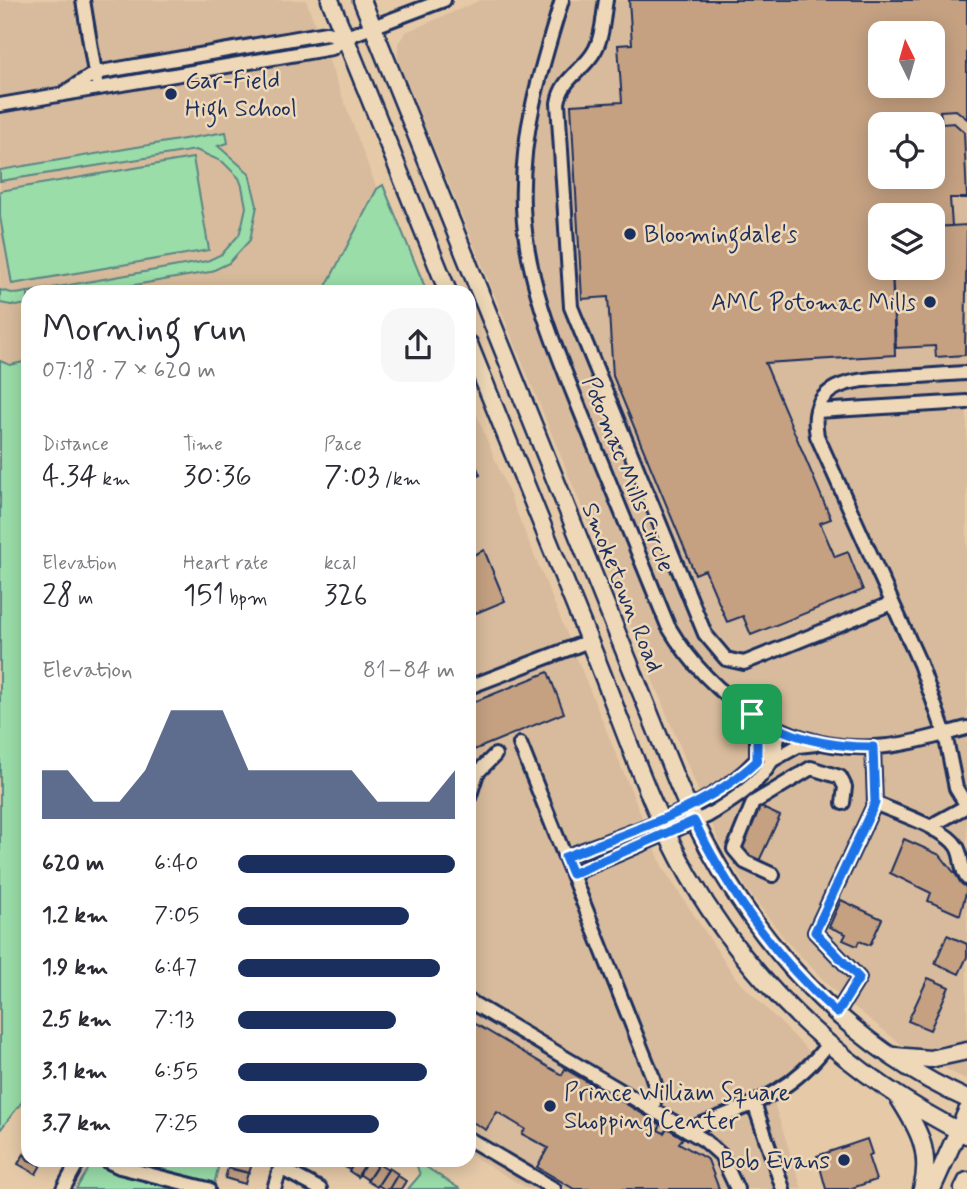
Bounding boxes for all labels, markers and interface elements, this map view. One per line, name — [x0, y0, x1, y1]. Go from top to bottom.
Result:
north arrow — [868, 21, 945, 98]
map controls — [868, 21, 945, 280]
place label: Gar-Field High School — [185, 66, 297, 128]
marker: Gar-Field High School — [163, 86, 179, 102]
button: locate — [868, 112, 945, 189]
button: layers — [868, 203, 945, 280]
place label: Bloomingdale's — [644, 220, 798, 254]
marker: Bloomingdale's — [622, 226, 638, 242]
place label: AMC Potomac Mills — [711, 288, 916, 319]
marker: AMC Potomac Mills — [922, 294, 938, 310]
text: Morning run — [42, 305, 247, 354]
button: share — [381, 308, 455, 382]
text: 07:18 · 7 × 620 m — [42, 356, 216, 386]
street label: Potomac Mills Circle — [574, 372, 681, 577]
text: Distance — [42, 432, 109, 457]
text: Time — [183, 432, 223, 457]
text: Pace — [324, 432, 362, 457]
text: 4.34 — [42, 457, 97, 496]
text: 30:36 — [183, 457, 252, 496]
text: 7:03 — [324, 457, 380, 496]
text: km — [97, 467, 130, 492]
text: /km — [380, 467, 421, 492]
street label: Smoketown Road — [573, 498, 670, 677]
text: Elevation — [42, 551, 117, 576]
text: Heart rate — [183, 551, 268, 576]
text: kcal — [324, 551, 356, 576]
text: 28 — [42, 576, 73, 615]
text: 151 — [183, 576, 224, 615]
text: 326 — [324, 576, 368, 615]
text: m — [73, 586, 93, 611]
text: bpm — [224, 586, 267, 611]
text: Elevation — [42, 656, 133, 686]
text: 81–84 m — [363, 656, 455, 686]
pin — [722, 684, 782, 744]
icon: arrive — [733, 695, 771, 733]
text: 620 m — [42, 849, 104, 879]
text: 6:40 — [154, 849, 198, 879]
text: 1.2 km — [42, 901, 108, 931]
text: 7:05 — [154, 901, 199, 931]
text: 1.9 km — [42, 953, 108, 983]
text: 6:47 — [154, 953, 197, 983]
text: 2.5 km — [42, 1005, 112, 1035]
text: 7:13 — [154, 1005, 194, 1035]
text: 3.1 km — [42, 1057, 107, 1087]
text: 6:55 — [154, 1057, 198, 1087]
place label: Prince William Square Shopping Center — [564, 1078, 790, 1137]
marker: Prince William Square Shopping Center — [542, 1098, 558, 1114]
text: 3.7 km — [42, 1109, 111, 1139]
text: 7:25 — [154, 1109, 198, 1139]
place label: Bob Evans — [720, 1146, 830, 1177]
marker: Bob Evans — [836, 1152, 852, 1168]

